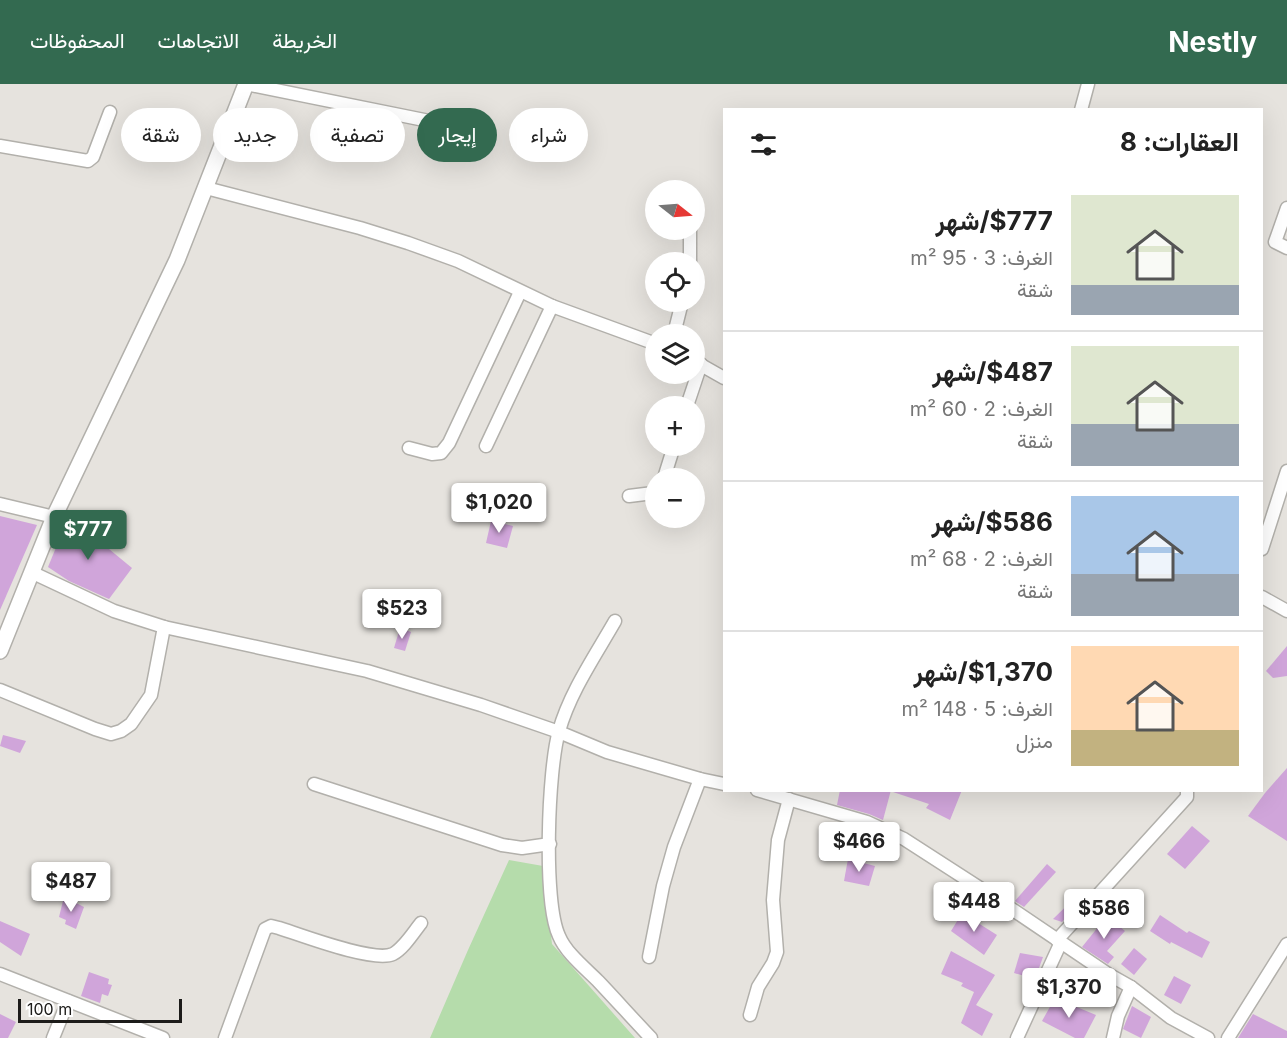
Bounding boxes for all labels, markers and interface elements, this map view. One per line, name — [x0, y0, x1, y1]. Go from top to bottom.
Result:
text: Nestly — [1168, 25, 1257, 59]
text: المحفوظات — [30, 28, 125, 53]
text: الاتجاهات — [158, 28, 239, 53]
text: الخريطة — [272, 28, 337, 53]
chip: شقة — [121, 108, 201, 162]
chip: جديد — [213, 108, 298, 162]
chip: تصفية — [310, 108, 405, 162]
chip: إيجار — [417, 108, 497, 162]
chip: شراء — [509, 108, 588, 162]
text: العقارات: 8 — [1120, 126, 1239, 157]
icon: filters — [747, 128, 780, 161]
north arrow — [645, 180, 705, 240]
map controls — [645, 180, 705, 528]
text: $777/شهر — [935, 205, 1053, 236]
icon: home — [1119, 219, 1191, 291]
text: الغرف: 3 · 95 m² — [910, 246, 1053, 270]
button: locate — [645, 252, 705, 312]
text: شقة — [1017, 278, 1053, 302]
button: layers — [645, 324, 705, 384]
text: $487/شهر — [932, 356, 1053, 387]
icon: home — [1119, 370, 1191, 442]
button: + — [645, 396, 705, 456]
text: الغرف: 2 · 60 m² — [910, 397, 1053, 421]
text: شقة — [1017, 429, 1053, 453]
button: − — [645, 468, 705, 528]
pin: $1,020 — [450, 483, 548, 534]
text: $1,020 — [465, 490, 533, 514]
text: $586/شهر — [931, 506, 1053, 537]
pin: $777 — [52, 510, 124, 561]
text: $777 — [64, 517, 112, 541]
icon: home — [1119, 520, 1191, 592]
text: الغرف: 2 · 68 m² — [910, 547, 1053, 571]
text: شقة — [1017, 579, 1053, 603]
pin: $523 — [366, 589, 438, 640]
text: $523 — [376, 596, 428, 620]
text: $1,370/شهر — [914, 656, 1053, 687]
icon: home — [1119, 670, 1191, 742]
text: الغرف: 5 · 148 m² — [901, 697, 1053, 721]
text: منزل — [1016, 729, 1053, 753]
pin: $466 — [823, 822, 895, 873]
text: $466 — [833, 829, 885, 853]
pin: $487 — [35, 862, 107, 913]
text: $487 — [45, 869, 97, 893]
pin: $448 — [938, 882, 1010, 933]
text: $448 — [947, 889, 1001, 913]
pin: $586 — [1068, 889, 1140, 940]
text: $586 — [1078, 896, 1130, 920]
pin: $1,370 — [1020, 968, 1118, 1019]
text: $1,370 — [1036, 975, 1102, 999]
scale bar — [18, 996, 182, 1024]
text: 100 m — [27, 999, 72, 1019]

